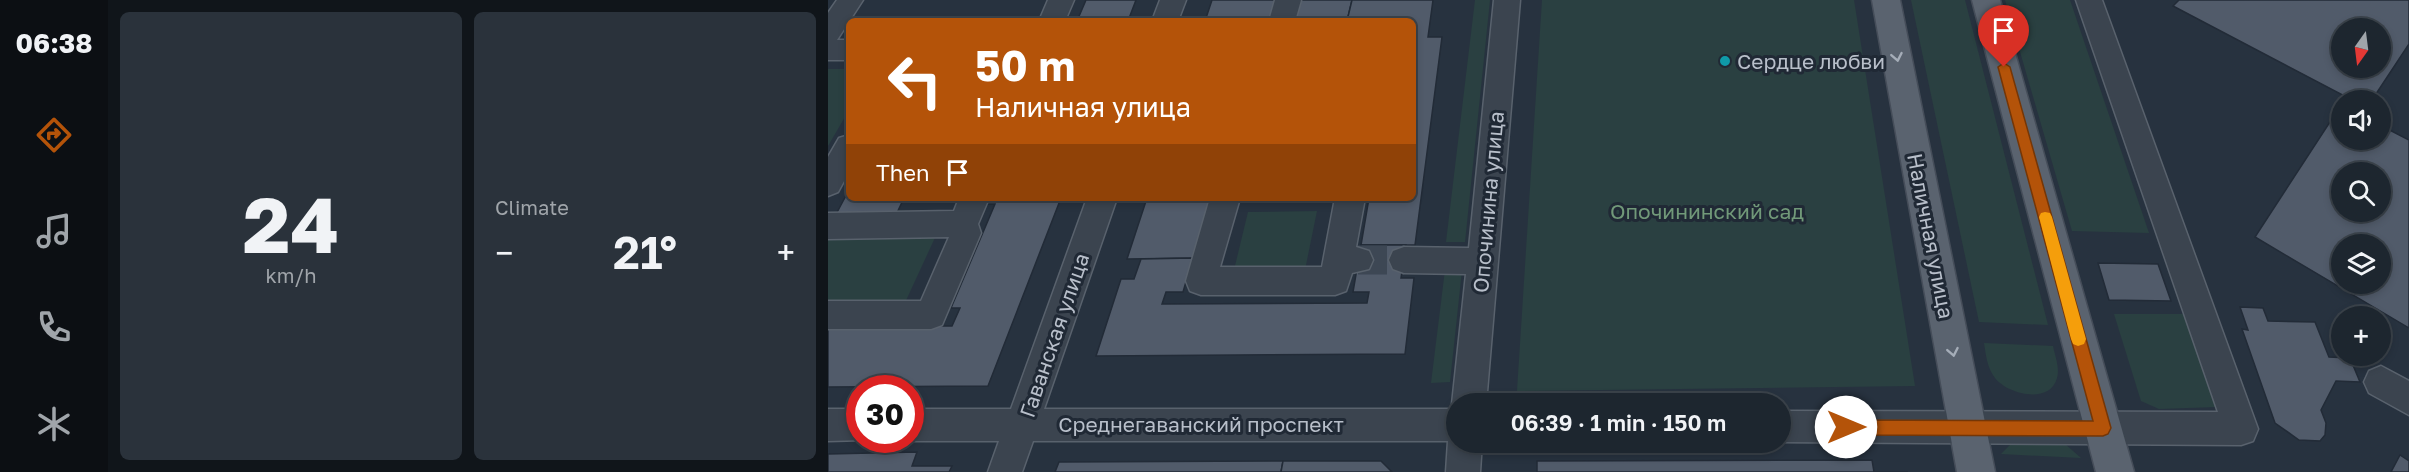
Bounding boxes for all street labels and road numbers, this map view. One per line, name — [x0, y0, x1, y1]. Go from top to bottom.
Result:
street label: Опочинина улица — [1467, 110, 1509, 294]
street label: Наличная улица — [1902, 151, 1960, 321]
street label: Гаванская улица — [1014, 249, 1094, 421]
street label: Среднегаванский проспект — [1058, 411, 1344, 437]

